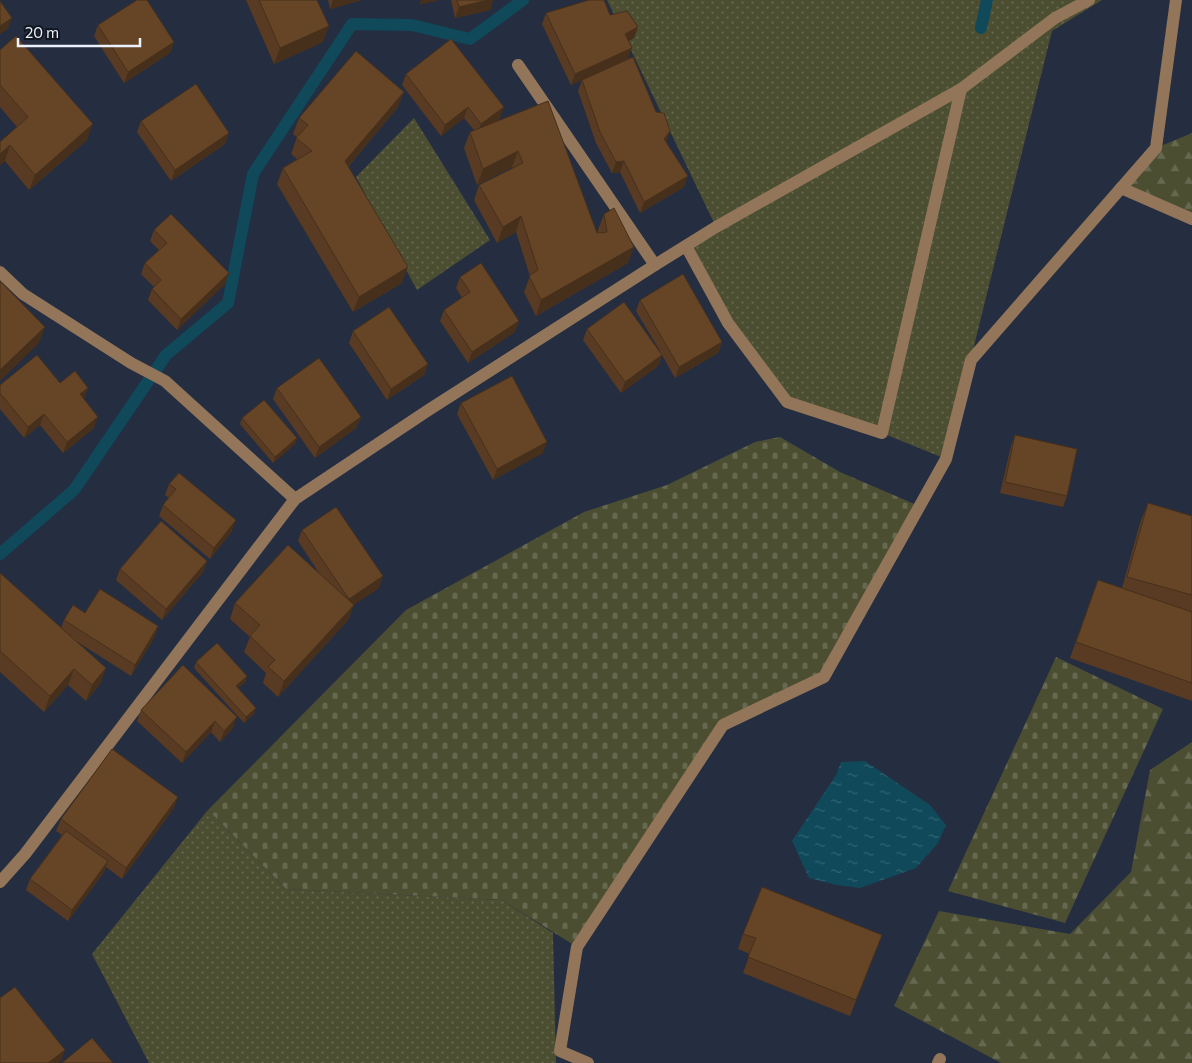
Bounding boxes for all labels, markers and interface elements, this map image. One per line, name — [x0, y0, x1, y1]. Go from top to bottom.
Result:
scale bar — [18, 15, 140, 47]
text: 20 m — [25, 23, 59, 41]

